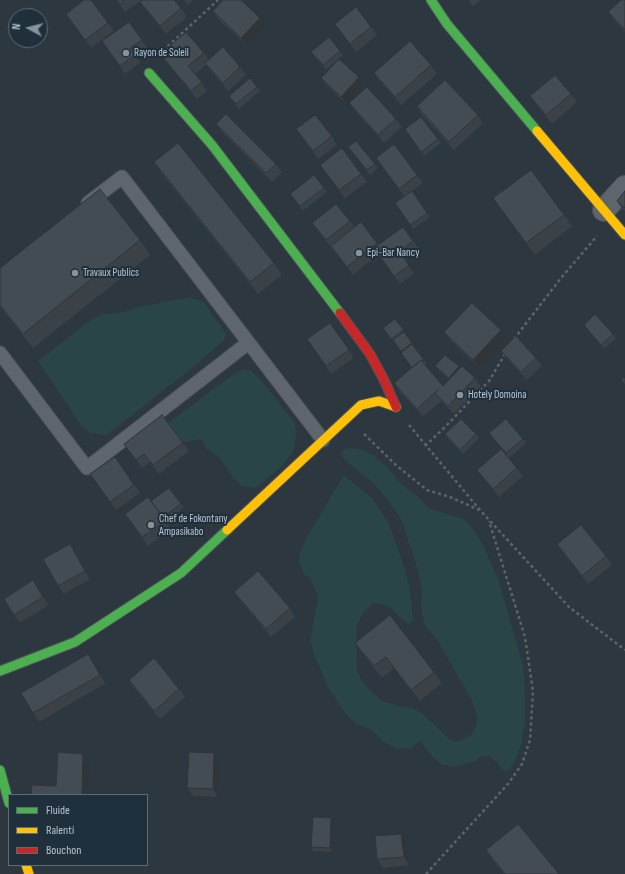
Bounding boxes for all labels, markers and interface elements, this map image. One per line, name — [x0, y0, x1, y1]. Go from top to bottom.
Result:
north arrow — [8, 8, 48, 48]
text: N — [10, 23, 23, 30]
place label: Rayon de Soleil — [134, 46, 189, 60]
marker: Rayon de Soleil — [121, 48, 131, 58]
place label: Epi-Bar Nancy — [367, 246, 419, 260]
marker: Epi-Bar Nancy — [354, 248, 364, 258]
place label: Travaux Publics — [83, 266, 139, 280]
marker: Travaux Publics — [70, 268, 80, 278]
place label: Hotely Domoina — [468, 388, 526, 402]
marker: Hotely Domoina — [455, 390, 465, 400]
place label: Chef de Fokontany Ampasikabo — [159, 512, 228, 538]
marker: Chef de Fokontany Ampasikabo — [146, 520, 156, 530]
legend — [8, 794, 148, 866]
text: Fluide — [46, 803, 70, 818]
text: Ralenti — [46, 823, 74, 838]
text: Bouchon — [46, 843, 81, 858]

